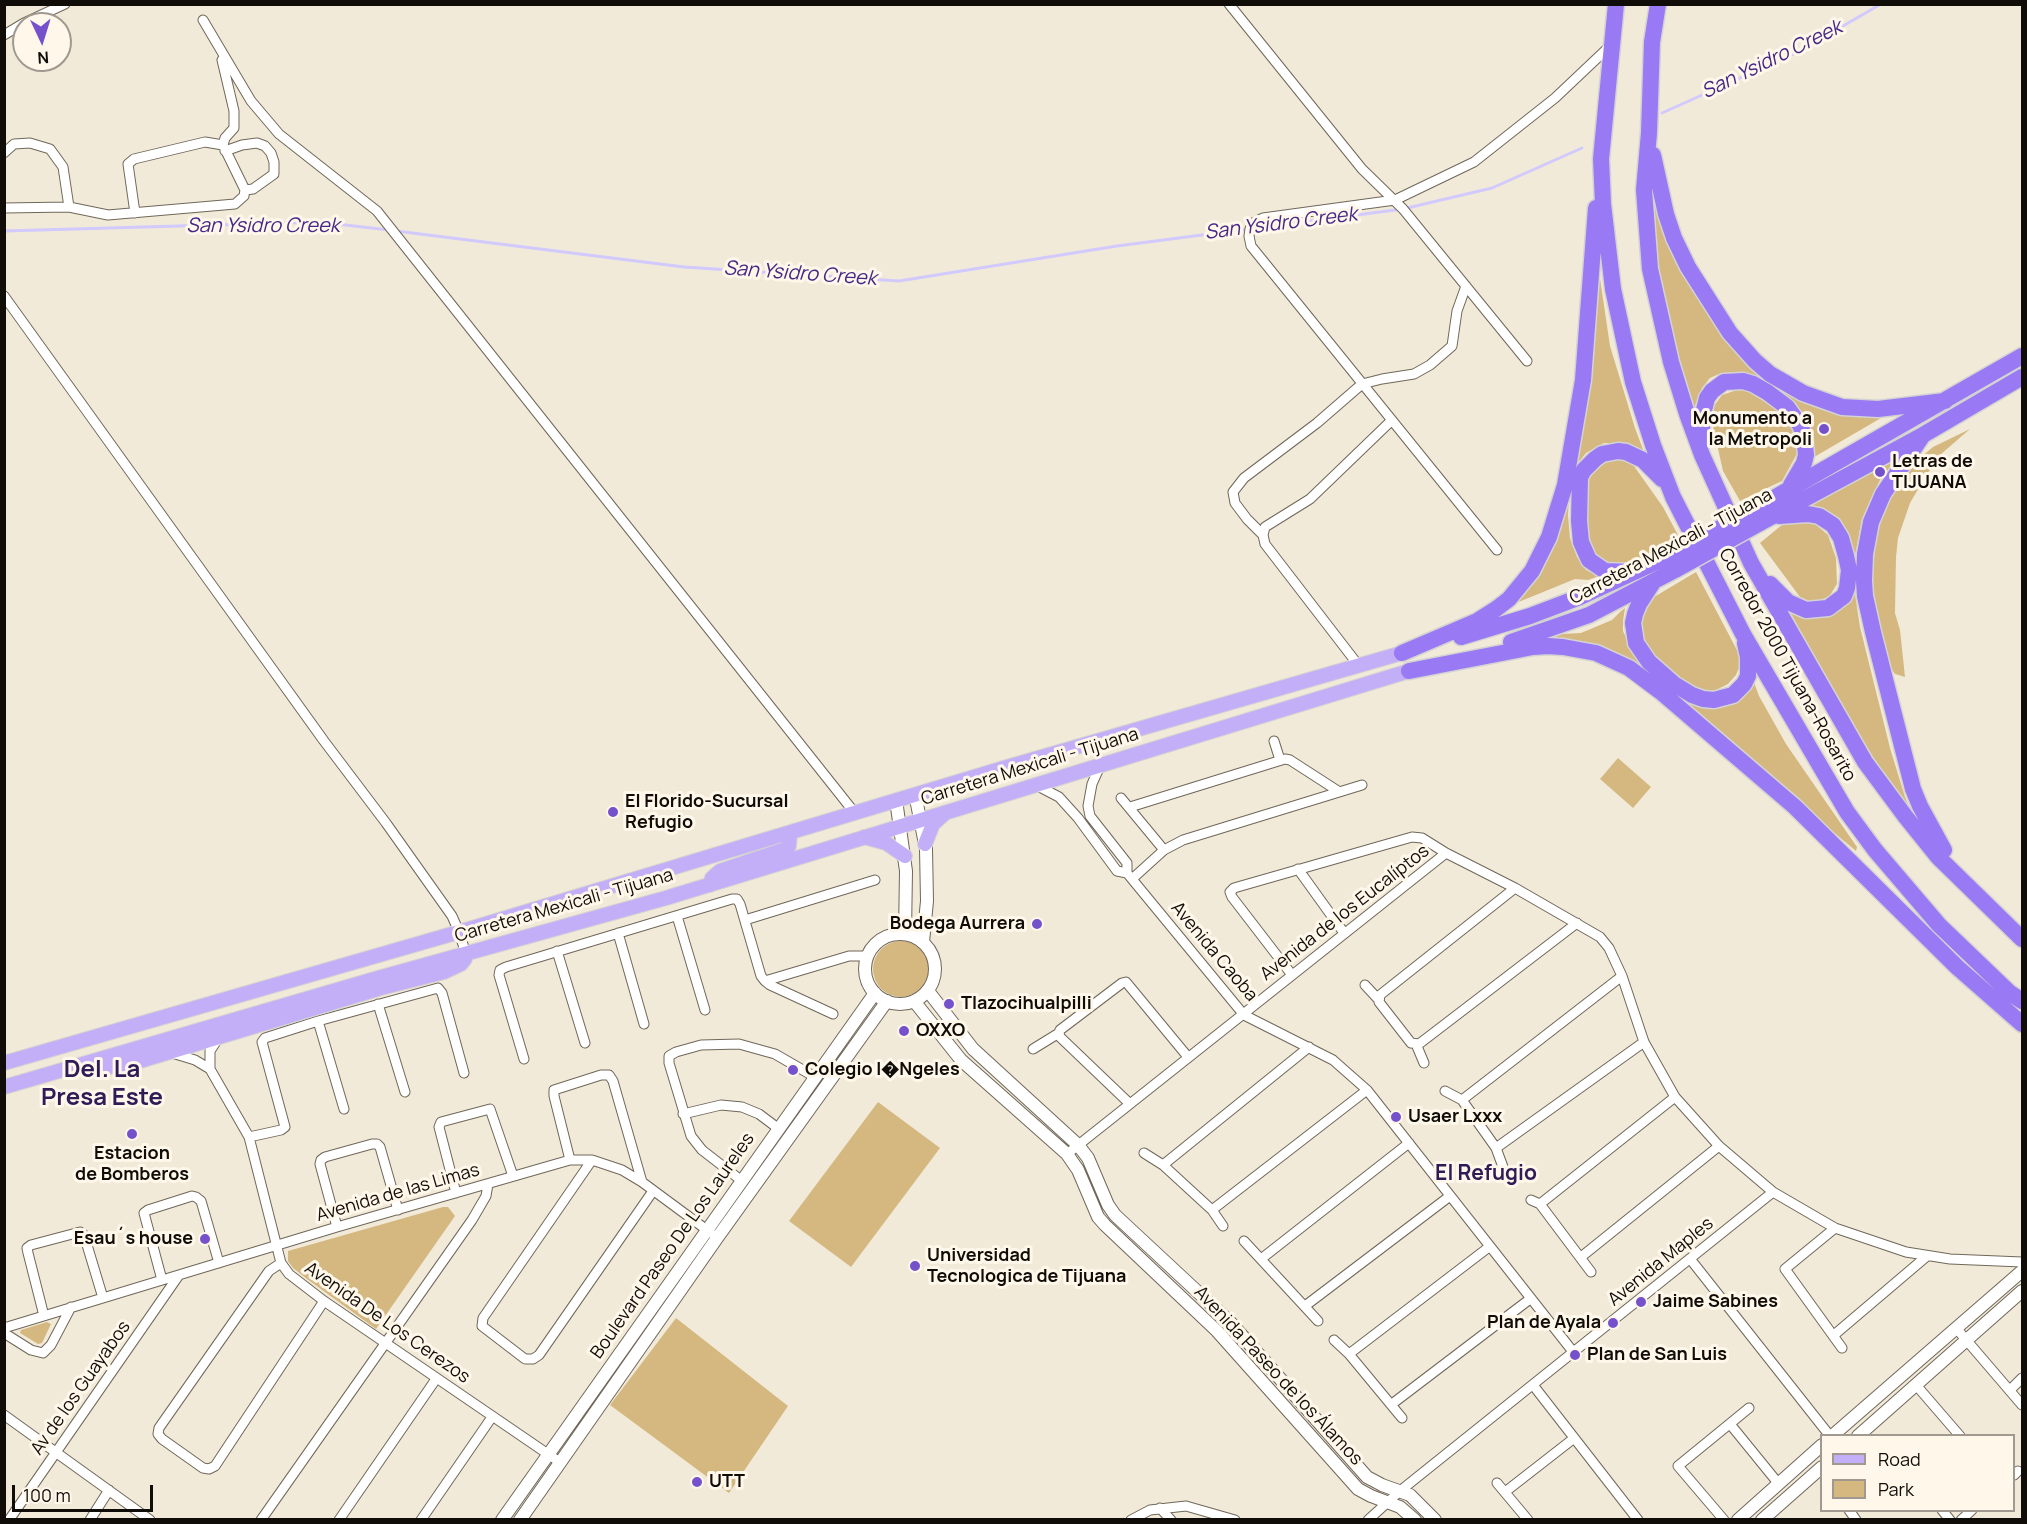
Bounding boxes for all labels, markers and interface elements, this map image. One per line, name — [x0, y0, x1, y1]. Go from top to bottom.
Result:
north arrow — [12, 12, 72, 72]
water label: San Ysidro Creek — [1698, 16, 1846, 104]
text: N — [37, 47, 50, 69]
water label: San Ysidro Creek — [1203, 203, 1359, 245]
water label: San Ysidro Creek — [186, 214, 340, 238]
water label: San Ysidro Creek — [723, 257, 877, 291]
place label: Monumento a la Metropoli — [1693, 408, 1812, 450]
marker: Monumento a la Metropoli — [1817, 422, 1831, 436]
place label: Letras de TIJUANA — [1892, 451, 1973, 494]
marker: Letras de TIJUANA — [1873, 465, 1887, 479]
street label: Carretera Mexicali - Tijuana — [1566, 484, 1776, 610]
street label: Corredor 2000 Tijuana-Rosarito — [1714, 545, 1860, 785]
street label: Carretera Mexicali - Tijuana — [919, 724, 1141, 810]
place label: El Florido-Sucursal Refugio — [625, 791, 788, 834]
marker: El Florido-Sucursal Refugio — [606, 805, 620, 819]
street label: Avenida de los Eucalíptos — [1256, 840, 1434, 986]
street label: Carretera Mexicali - Tijuana — [452, 864, 676, 948]
street label: Avenida Caoba — [1166, 898, 1262, 1006]
place label: Bodega Aurrera — [890, 913, 1025, 935]
marker: Bodega Aurrera — [1030, 917, 1044, 931]
place label: Tlazocihualpilli — [961, 993, 1092, 1015]
marker: Tlazocihualpilli — [942, 997, 956, 1011]
place label: OXXO — [916, 1020, 965, 1042]
marker: OXXO — [897, 1024, 911, 1038]
district label: Del. La Presa Este — [41, 1056, 163, 1112]
place label: Colegio I�Ngeles — [805, 1059, 960, 1081]
marker: Colegio I�Ngeles — [786, 1063, 800, 1077]
place label: Usaer Lxxx — [1408, 1106, 1502, 1128]
marker: Usaer Lxxx — [1389, 1110, 1403, 1124]
marker: Estacion de Bomberos — [125, 1127, 139, 1141]
street label: Boulevard Paseo De Los Laureles — [587, 1129, 759, 1363]
place label: Estacion de Bomberos — [75, 1143, 189, 1186]
street label: Avenida de las Limas — [314, 1159, 482, 1227]
district label: El Refugio — [1435, 1161, 1537, 1187]
street label: Avenida Maples — [1604, 1213, 1718, 1311]
place label: Esau´s house — [74, 1228, 193, 1250]
marker: Esau´s house — [198, 1232, 212, 1246]
place label: Universidad Tecnologica de Tijuana — [927, 1245, 1126, 1288]
street label: Avenida De Los Cerezos — [300, 1258, 474, 1388]
marker: Universidad Tecnologica de Tijuana — [908, 1259, 922, 1273]
street label: Avenida Paseo de los Álamos — [1189, 1282, 1367, 1470]
place label: Jaime Sabines — [1653, 1291, 1778, 1313]
marker: Jaime Sabines — [1634, 1295, 1648, 1309]
place label: Plan de Ayala — [1487, 1312, 1601, 1334]
marker: Plan de Ayala — [1606, 1316, 1620, 1330]
street label: Av de los Guayabos — [27, 1317, 135, 1459]
place label: Plan de San Luis — [1587, 1344, 1727, 1366]
marker: Plan de San Luis — [1568, 1348, 1582, 1362]
legend — [1820, 1434, 2015, 1512]
text: Road — [1878, 1447, 1921, 1471]
place label: UTT — [709, 1471, 745, 1493]
scale bar — [15, 1473, 156, 1511]
marker: UTT — [690, 1475, 704, 1489]
text: Park — [1878, 1477, 1914, 1501]
text: 100 m — [23, 1483, 71, 1507]

